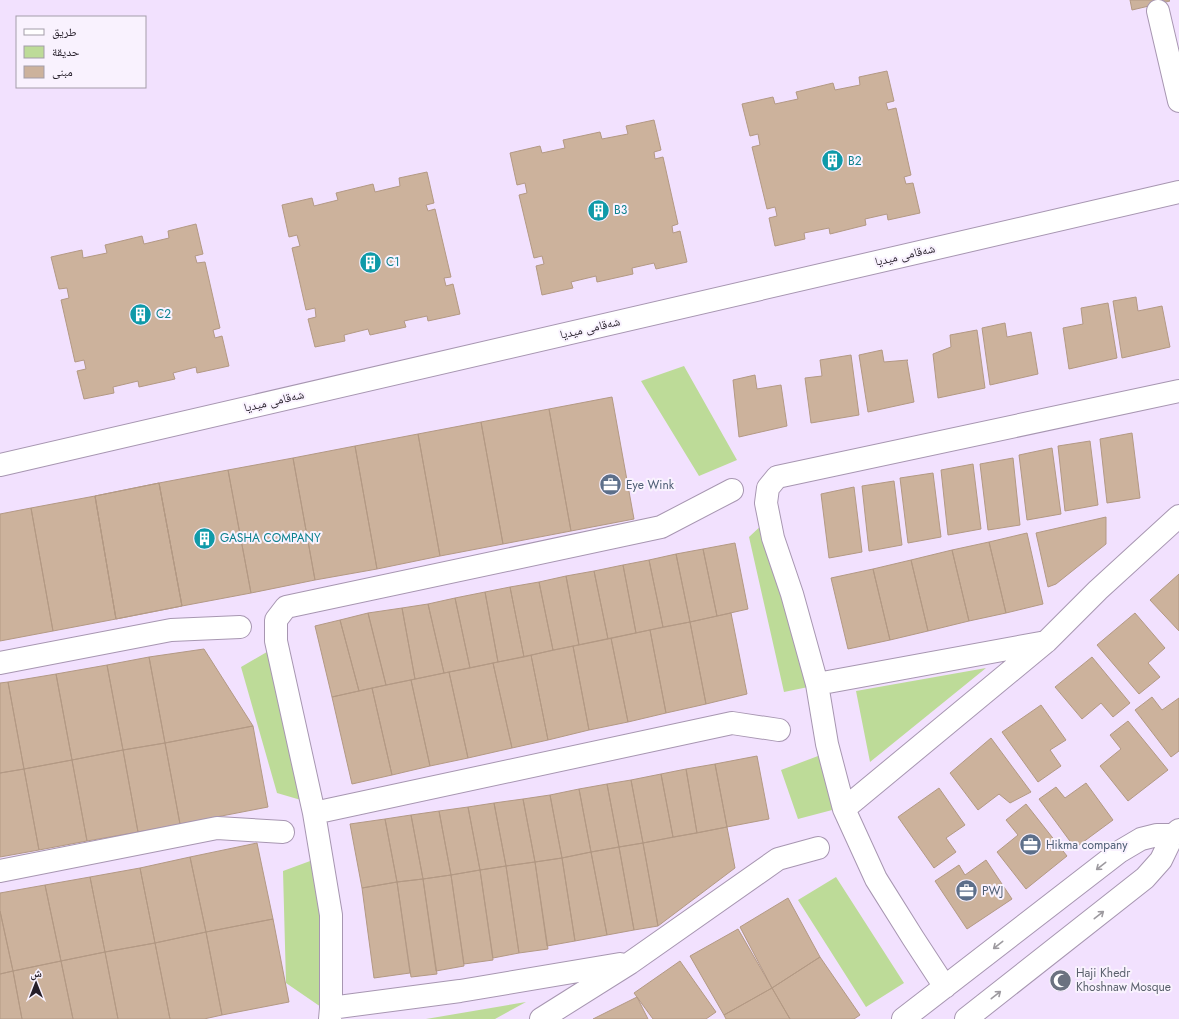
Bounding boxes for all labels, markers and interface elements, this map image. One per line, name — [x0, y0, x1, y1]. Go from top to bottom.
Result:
legend — [16, 16, 146, 88]
text: طريق — [52, 23, 77, 41]
text: حديقة — [52, 43, 80, 61]
text: مبنى — [52, 63, 73, 81]
building icon: B2 — [819, 148, 845, 174]
place label: B2 — [848, 152, 862, 170]
building icon: B3 — [586, 197, 612, 223]
place label: B3 — [614, 201, 628, 219]
street label: شەقامی میدیا — [873, 239, 937, 271]
building icon: C1 — [358, 249, 384, 275]
place label: C1 — [386, 253, 400, 271]
building icon: C2 — [128, 301, 154, 327]
place label: C2 — [156, 305, 171, 323]
street label: شەقامی میدیا — [558, 312, 622, 344]
street label: شەقامی میدیا — [242, 385, 306, 417]
office icon: Eye Wink — [597, 472, 623, 498]
place label: Eye Wink — [626, 476, 675, 494]
building icon: GASHA COMPANY — [192, 525, 218, 551]
place label: GASHA COMPANY — [220, 529, 321, 547]
office icon: Hikma company — [1017, 832, 1043, 858]
place label: Hikma company — [1046, 836, 1128, 854]
one-way arrow — [1095, 862, 1106, 870]
office icon: PWJ — [953, 878, 979, 904]
place label: PWJ — [982, 882, 1003, 900]
one-way arrow — [1093, 911, 1104, 919]
one-way arrow — [993, 941, 1004, 950]
north arrow — [16, 963, 56, 1003]
place label: Haji Khedr Khoshnaw Mosque — [1076, 964, 1171, 996]
text: ش — [30, 965, 42, 981]
mosque icon: Haji Khedr Khoshnaw Mosque — [1048, 967, 1074, 993]
one-way arrow — [991, 991, 1002, 999]

